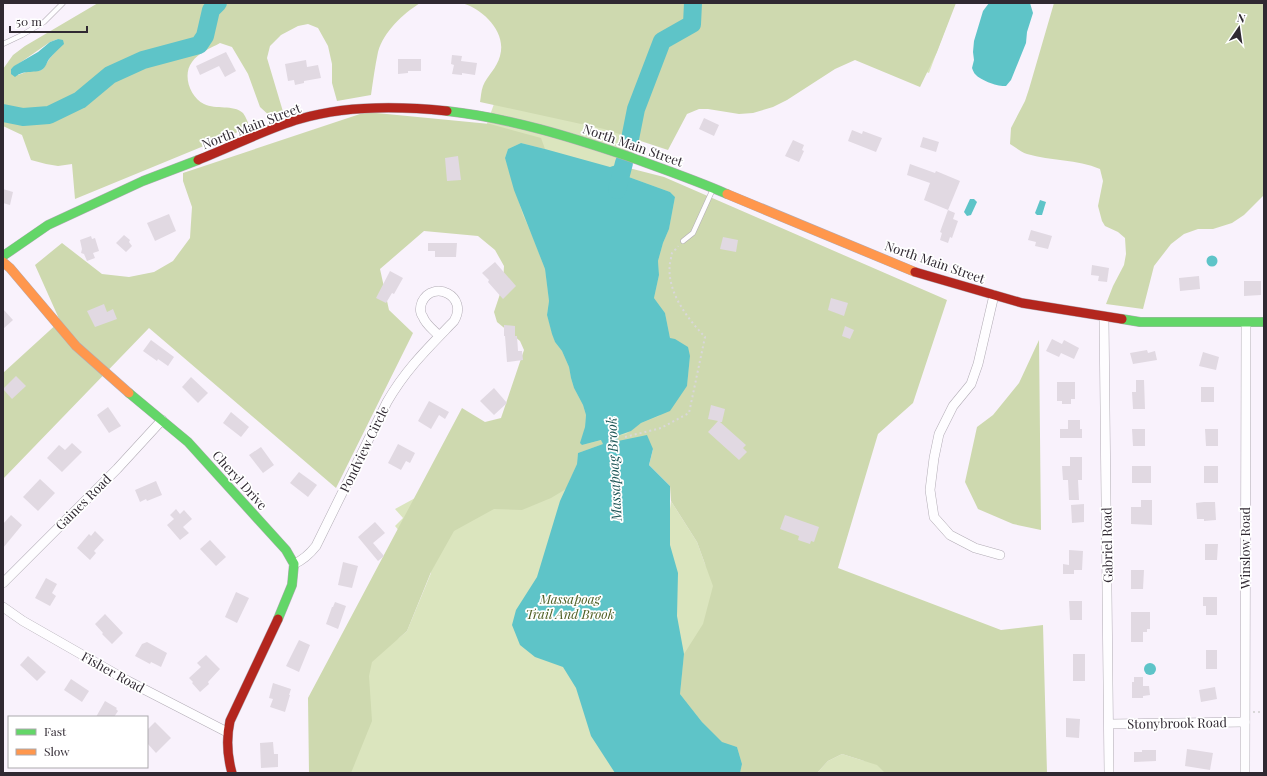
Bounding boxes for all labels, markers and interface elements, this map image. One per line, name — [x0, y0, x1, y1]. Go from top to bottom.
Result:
scale bar — [10, 8, 87, 34]
north arrow — [1219, 8, 1259, 48]
text: N — [1236, 10, 1247, 26]
text: 50 m — [16, 13, 42, 29]
street label: North Main Street — [199, 99, 303, 152]
street label: North Main Street — [581, 119, 686, 170]
street label: North Main Street — [883, 236, 988, 287]
street label: Pondview Circle — [335, 402, 392, 495]
water label: Massapoag Brook — [601, 416, 626, 523]
street label: Cheryl Drive — [209, 446, 272, 513]
street label: Gaines Road — [51, 470, 115, 533]
street label: Gabriel Road — [1097, 507, 1116, 583]
street label: Winslow Road — [1236, 507, 1253, 590]
park label: Massapoag Trail And Brook — [526, 590, 615, 622]
street label: Fisher Road — [79, 647, 148, 696]
street label: Stonybrook Road — [1127, 713, 1227, 732]
legend — [8, 716, 148, 768]
text: Fast — [44, 723, 67, 739]
text: Slow — [44, 743, 70, 759]

